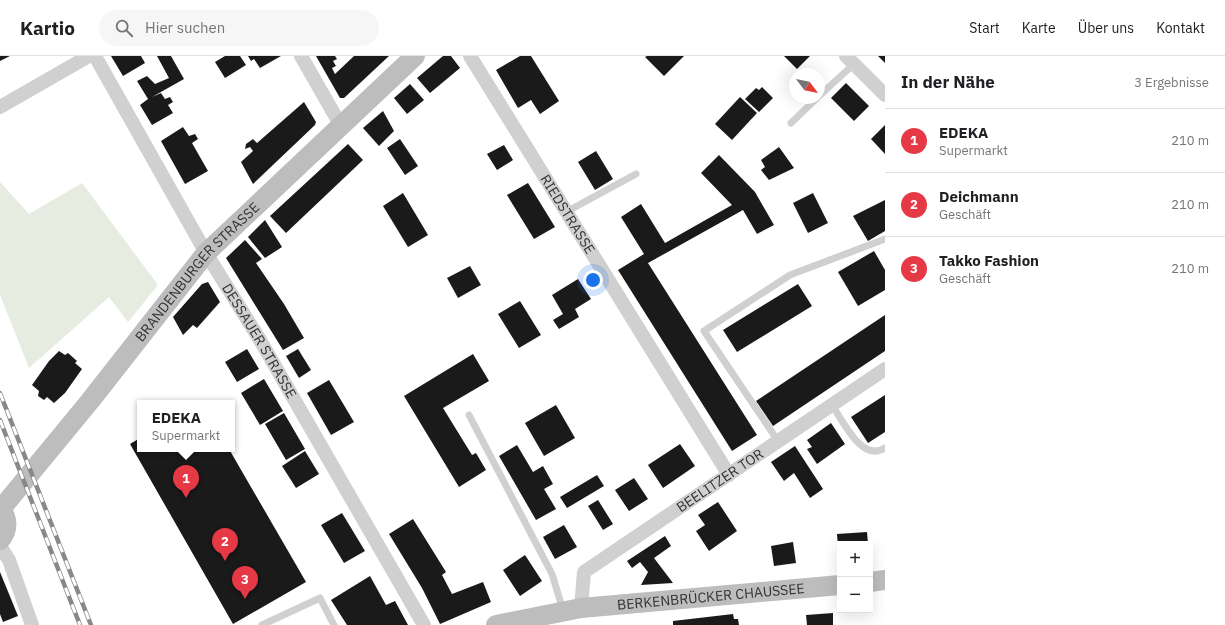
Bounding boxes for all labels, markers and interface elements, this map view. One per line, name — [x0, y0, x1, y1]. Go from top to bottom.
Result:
search box — [99, 10, 379, 46]
text: Kartio — [20, 16, 75, 40]
icon: search — [113, 17, 135, 39]
text: Hier suchen — [145, 18, 225, 37]
text: Start — [969, 19, 1000, 37]
text: Karte — [1022, 19, 1056, 37]
text: Über uns — [1078, 19, 1134, 37]
text: Kontakt — [1156, 19, 1205, 37]
north arrow — [789, 68, 825, 104]
text: In der Nähe — [901, 71, 995, 93]
text: 3 Ergebnisse — [1134, 74, 1209, 91]
text: EDEKA — [939, 123, 988, 142]
text: 1 — [910, 132, 918, 149]
text: 210 m — [1171, 132, 1209, 149]
text: Supermarkt — [939, 142, 1008, 159]
street label: RIEDSTRASSE — [536, 171, 599, 257]
text: Deichmann — [939, 187, 1019, 206]
text: 2 — [910, 196, 918, 213]
text: 210 m — [1171, 196, 1209, 213]
street label: BRANDENBURGER STRASSE — [131, 198, 263, 345]
text: Geschäft — [939, 206, 991, 223]
text: Takko Fashion — [939, 251, 1039, 270]
text: 3 — [910, 260, 918, 277]
text: 210 m — [1171, 260, 1209, 277]
your location — [583, 270, 603, 290]
text: Geschäft — [939, 270, 991, 287]
street label: DESSAUER STRASSE — [218, 280, 301, 402]
popup — [137, 400, 235, 452]
text: EDEKA — [152, 408, 201, 427]
text: Supermarkt — [152, 427, 220, 444]
street label: BEELITZER TOR — [673, 445, 767, 516]
pin: 1 — [173, 465, 199, 498]
pin: 2 — [212, 528, 238, 561]
map controls — [837, 541, 873, 613]
button: + — [837, 541, 873, 577]
pin: 3 — [232, 566, 258, 599]
button: − — [837, 577, 873, 613]
street label: BERKENBRÜCKER CHAUSSEE — [616, 579, 805, 614]

